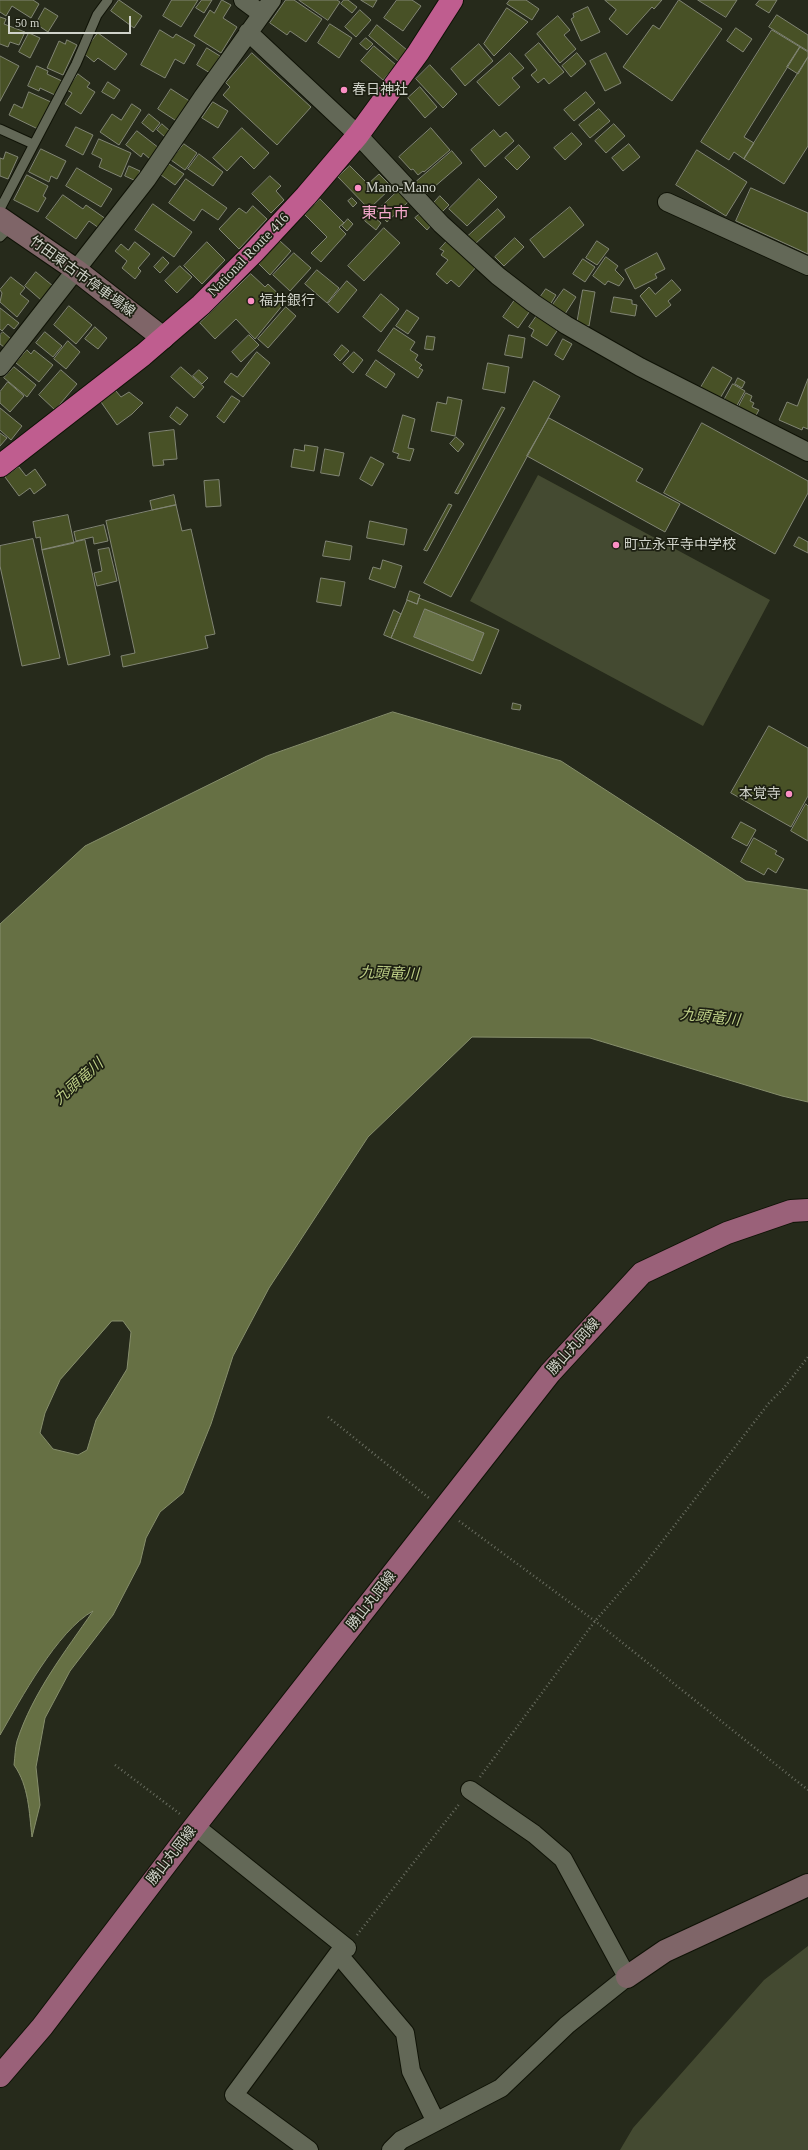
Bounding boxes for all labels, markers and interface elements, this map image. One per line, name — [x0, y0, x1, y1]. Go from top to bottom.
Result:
scale bar — [10, 8, 133, 34]
text: 50 m — [15, 16, 39, 30]
place label: 春日神社 — [352, 82, 408, 98]
marker: 春日神社 — [339, 85, 349, 95]
place label: Mano-Mano — [366, 180, 436, 196]
marker: Mano-Mano — [353, 183, 363, 193]
district label: 東古市 — [361, 204, 409, 224]
street label: National Route 416 — [205, 210, 293, 300]
street label: 竹田東古市停車場線 — [26, 233, 138, 321]
place label: 福井銀行 — [259, 293, 315, 309]
marker: 福井銀行 — [246, 296, 256, 306]
place label: 町立永平寺中学校 — [624, 537, 736, 553]
marker: 町立永平寺中学校 — [611, 540, 621, 550]
place label: 本覚寺 — [739, 786, 781, 802]
marker: 本覚寺 — [784, 789, 794, 799]
water label: 九頭竜川 — [359, 964, 419, 984]
water label: 九頭竜川 — [679, 1006, 741, 1030]
water label: 九頭竜川 — [51, 1055, 107, 1109]
street label: 勝山丸岡線 — [544, 1315, 604, 1379]
street label: 勝山丸岡線 — [344, 1568, 400, 1634]
street label: 勝山丸岡線 — [144, 1823, 200, 1889]

